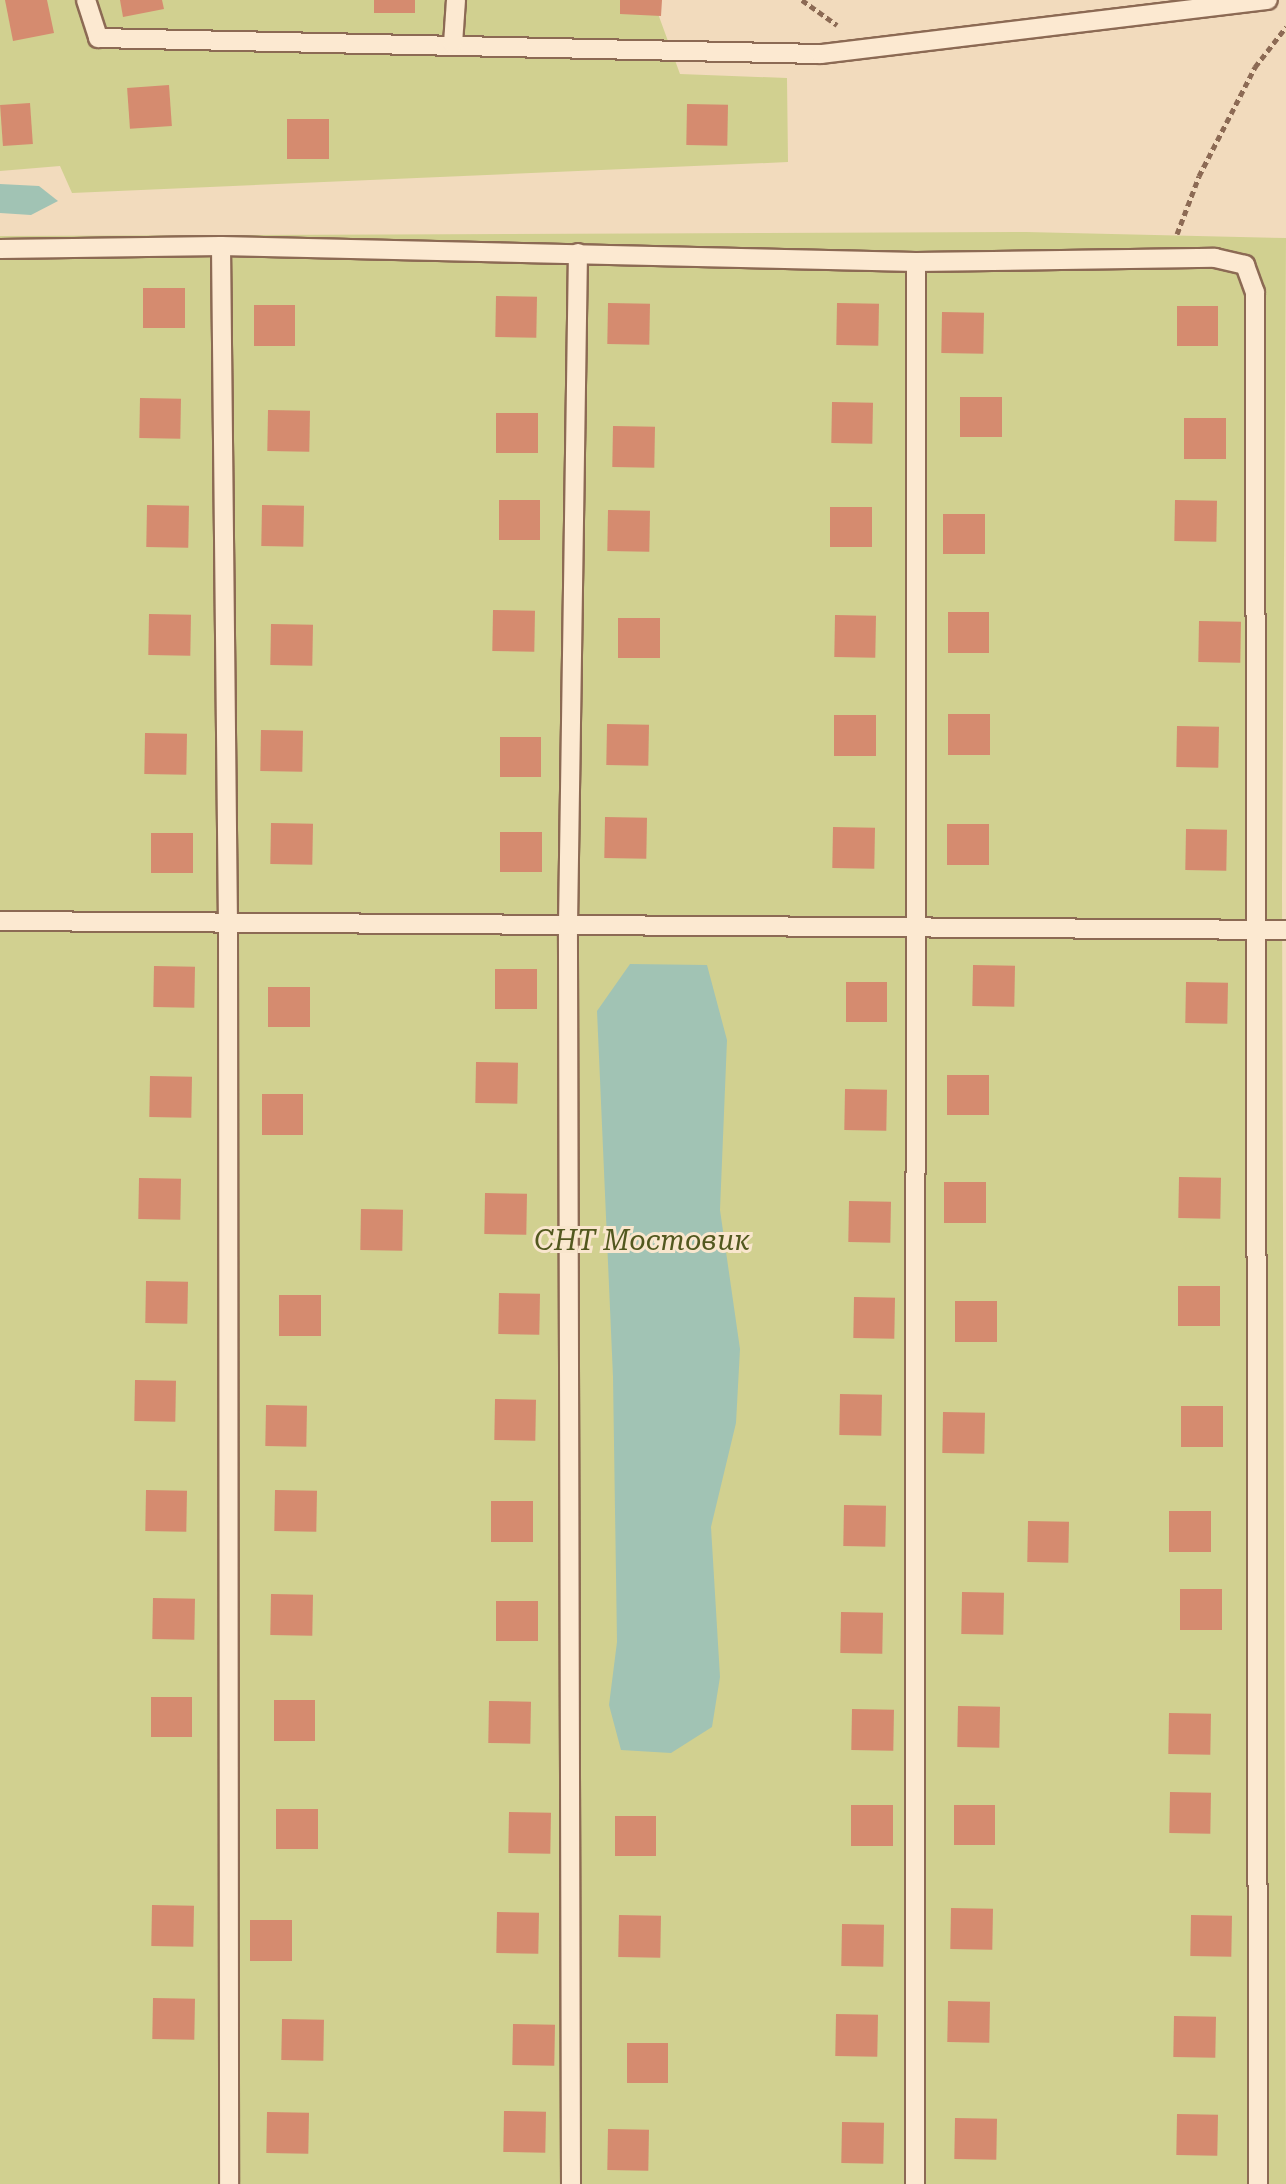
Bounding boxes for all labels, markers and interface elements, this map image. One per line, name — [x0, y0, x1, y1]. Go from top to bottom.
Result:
park label: СНТ Мостовик — [534, 1224, 750, 1258]

